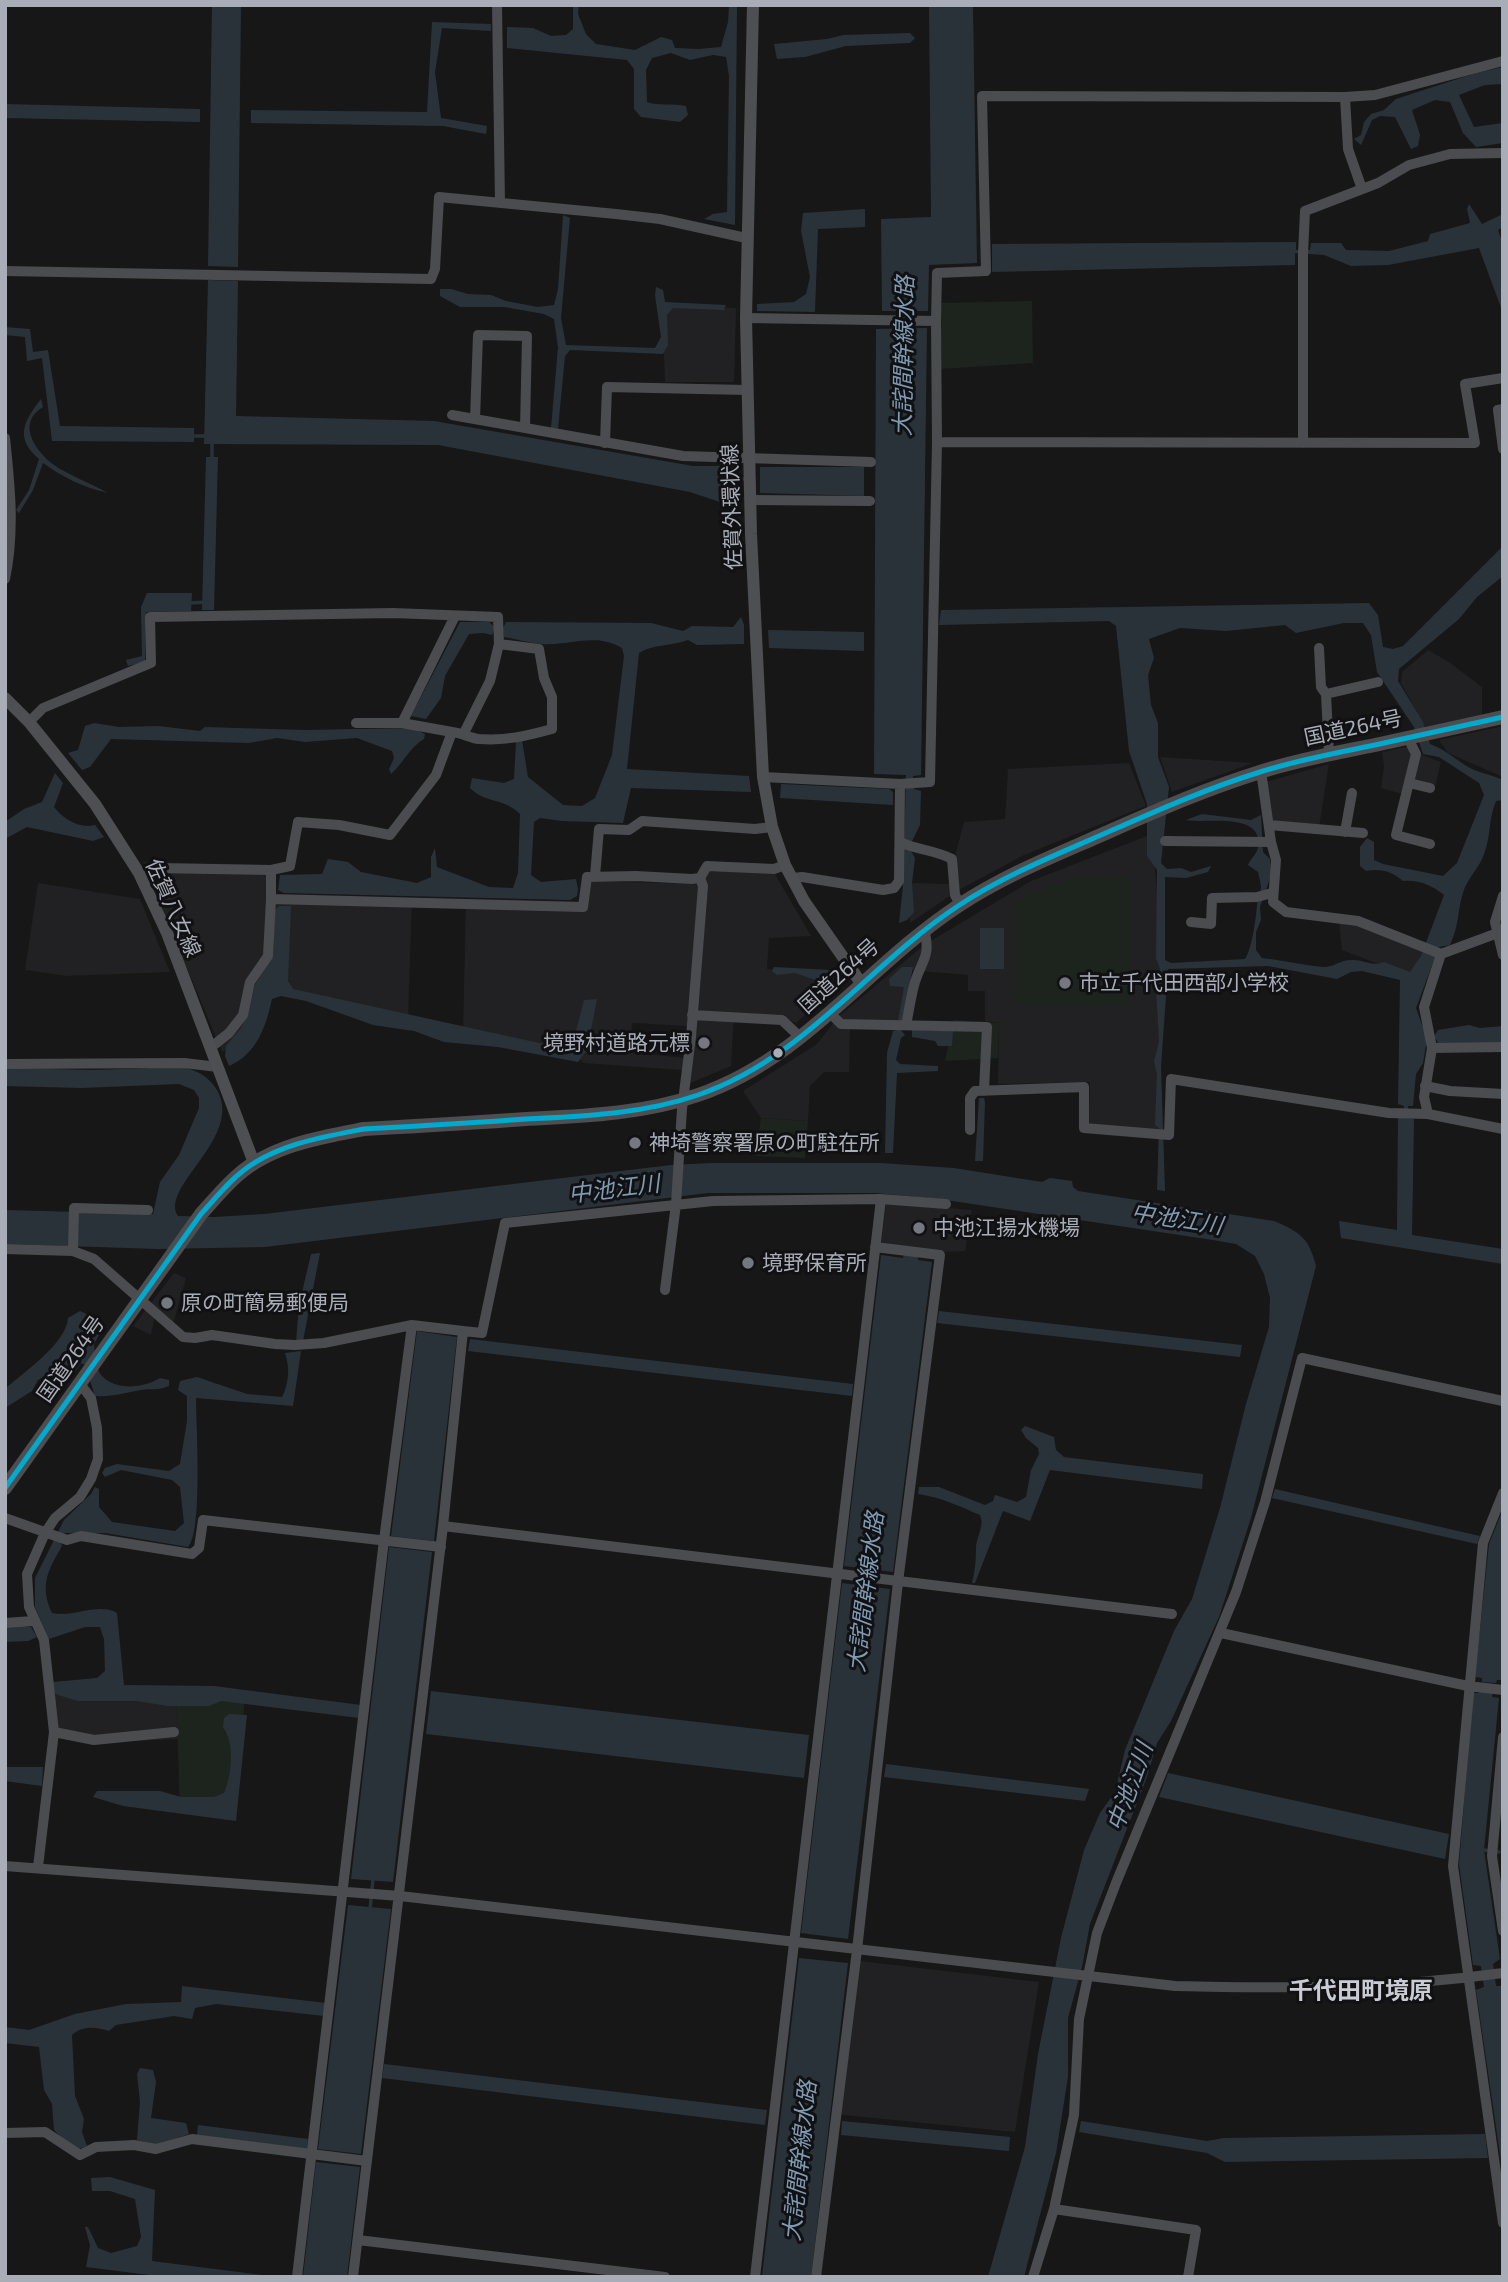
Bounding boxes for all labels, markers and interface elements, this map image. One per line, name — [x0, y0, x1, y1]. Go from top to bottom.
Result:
water label: 大詫間幹線水路 — [889, 275, 919, 437]
street label: 佐賀外環状線 — [717, 444, 747, 570]
street label: 国道264号 — [1302, 705, 1404, 751]
street label: 佐賀八女線 — [140, 855, 206, 961]
street label: 国道264号 — [794, 933, 884, 1019]
place label: 市立千代田西部小学校 — [1079, 970, 1289, 996]
marker: 市立千代田西部小学校 — [1057, 975, 1073, 991]
place label: 境野村道路元標 — [543, 1030, 690, 1056]
marker: 境野村道路元標 — [696, 1035, 712, 1051]
unlabelled marker — [771, 1046, 785, 1060]
place label: 神埼警察署原の町駐在所 — [649, 1130, 880, 1156]
marker: 神埼警察署原の町駐在所 — [627, 1135, 643, 1151]
water label: 中池江川 — [567, 1170, 661, 1208]
water label: 中池江川 — [1129, 1198, 1225, 1240]
place label: 中池江揚水機場 — [933, 1215, 1080, 1241]
marker: 中池江揚水機場 — [911, 1220, 927, 1236]
place label: 境野保育所 — [762, 1250, 867, 1276]
marker: 境野保育所 — [740, 1255, 756, 1271]
place label: 原の町簡易郵便局 — [181, 1290, 349, 1316]
marker: 原の町簡易郵便局 — [159, 1295, 175, 1311]
street label: 国道264号 — [32, 1311, 110, 1407]
water label: 大詫間幹線水路 — [842, 1510, 890, 1674]
water label: 中池江川 — [1101, 1739, 1159, 1835]
district label: 千代田町境原 — [1289, 1977, 1433, 2005]
water label: 大詫間幹線水路 — [778, 2079, 822, 2243]

